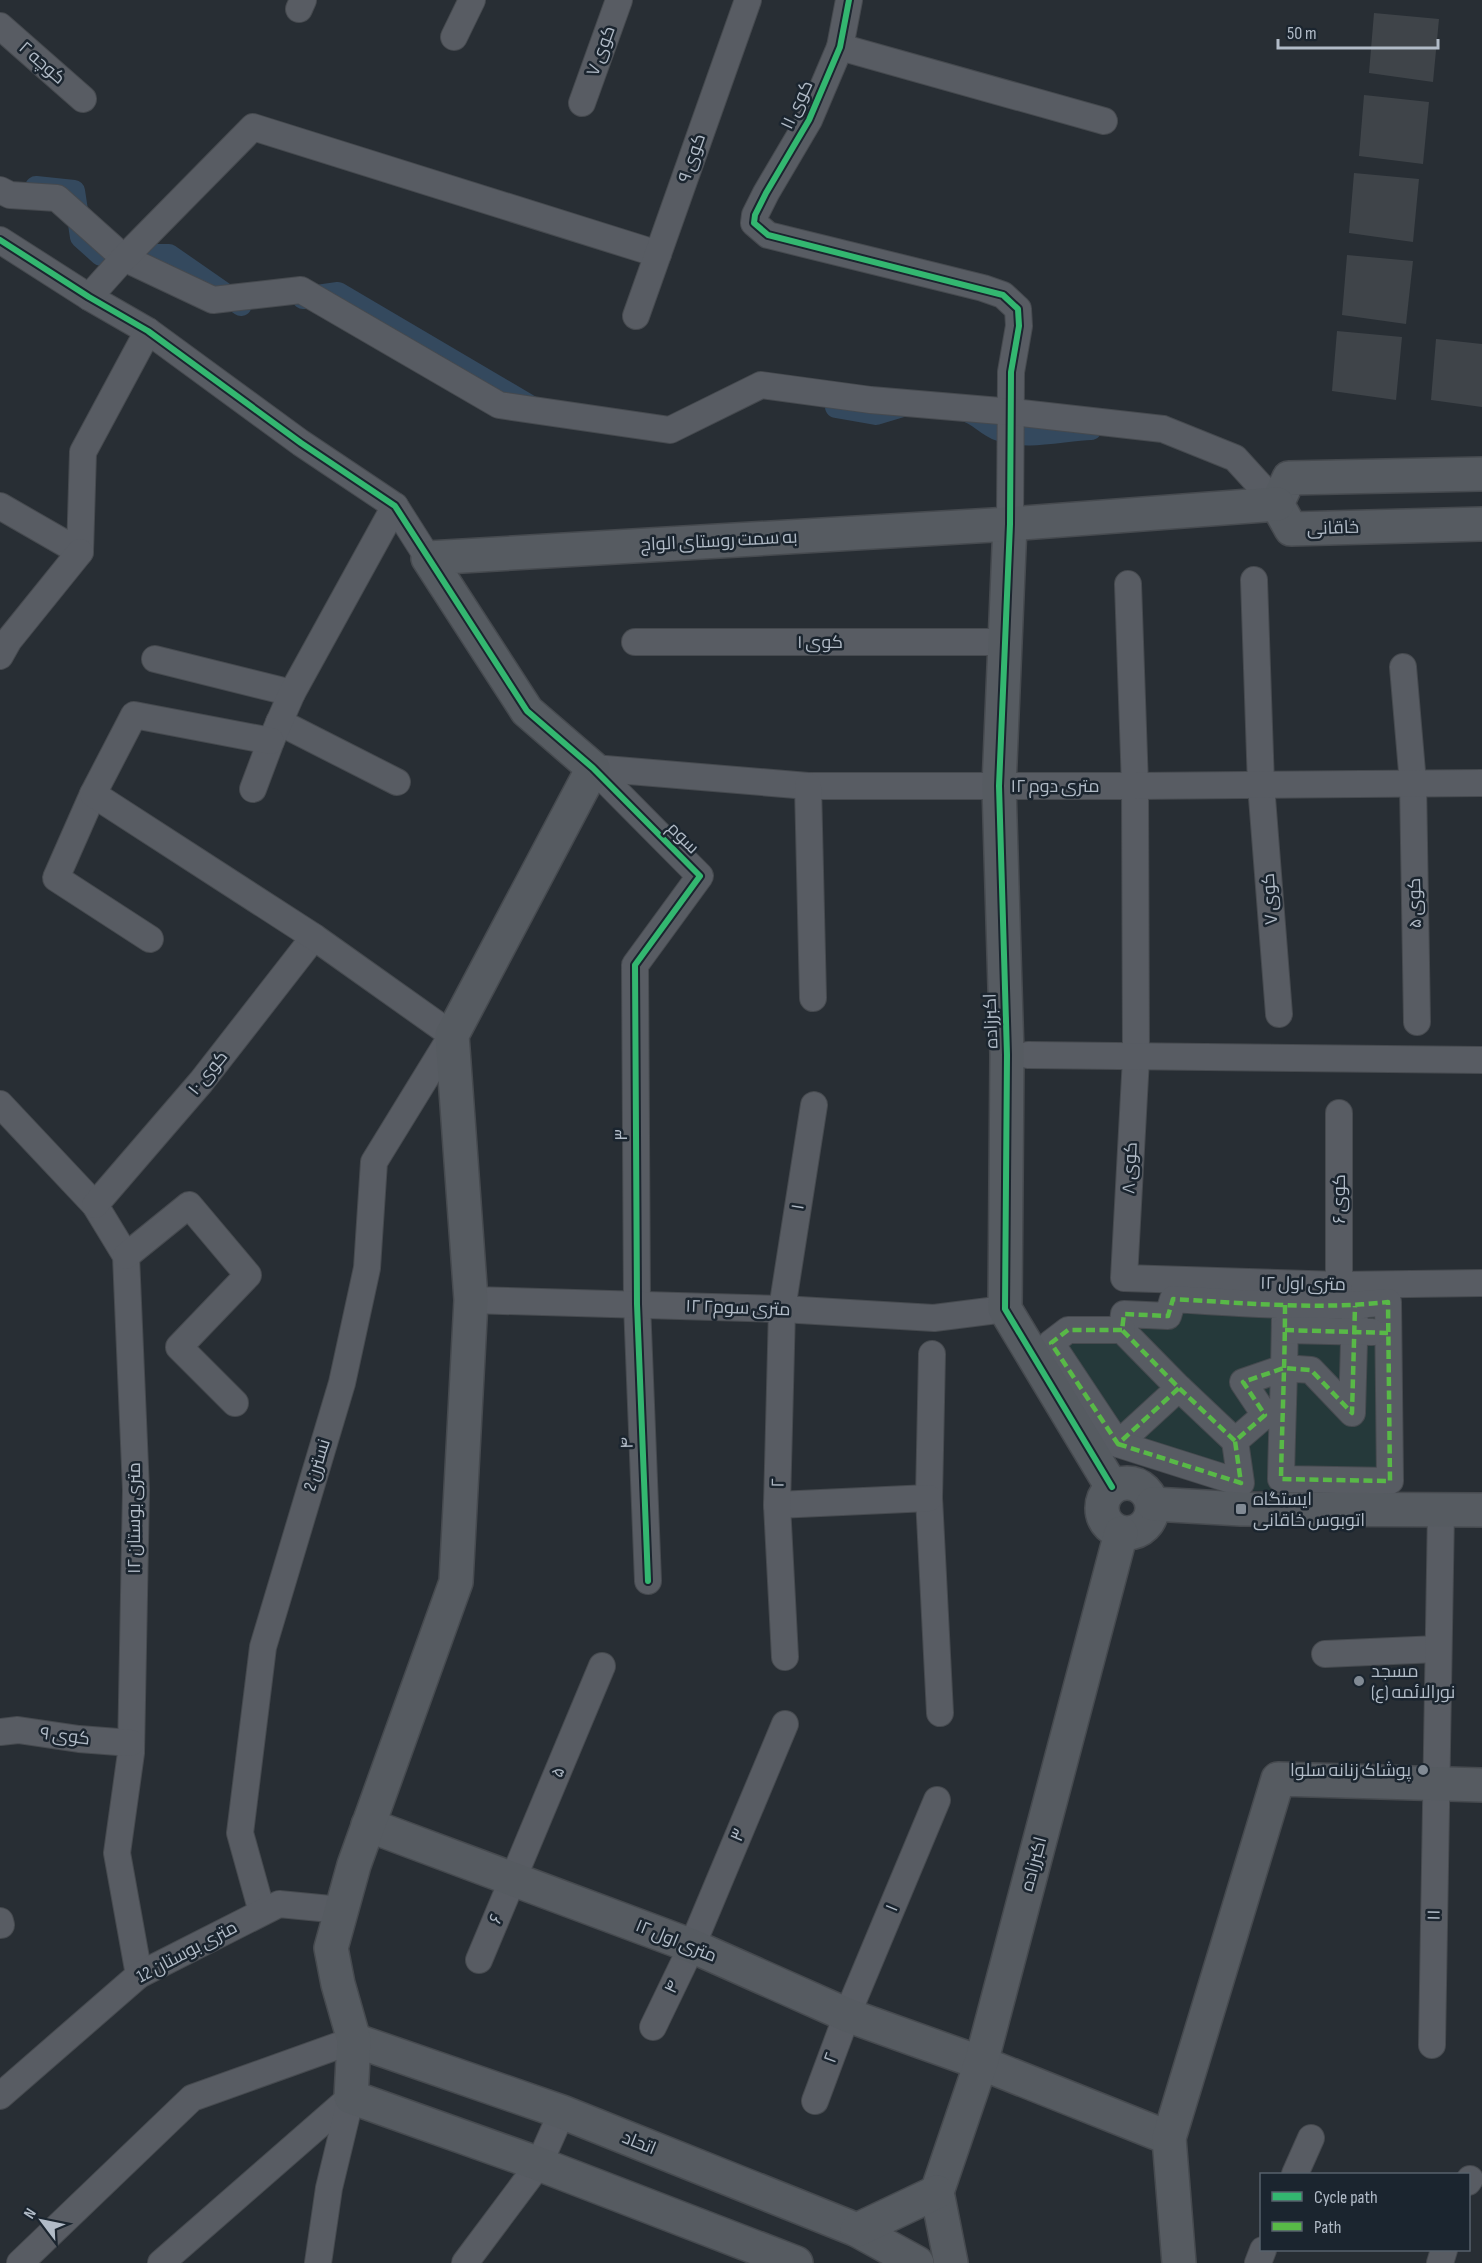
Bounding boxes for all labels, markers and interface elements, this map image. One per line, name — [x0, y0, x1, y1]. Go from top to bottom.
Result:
scale bar — [1278, 12, 1438, 50]
street label: کوی ۷ — [582, 23, 620, 79]
text: 50 m — [1287, 23, 1317, 44]
street label: کوچه ۲ — [14, 37, 69, 90]
street label: کوی ۱۱ — [777, 77, 817, 133]
street label: کوی ۹ — [674, 131, 710, 185]
street label: خاقانی — [1307, 517, 1359, 539]
street label: به سمت روستای الواج — [640, 526, 798, 557]
street label: کوی ۱ — [797, 632, 843, 653]
street label: ۱۲ متری دوم — [1011, 776, 1099, 798]
street label: سوم — [662, 818, 703, 859]
street label: کوی ۷ — [1258, 872, 1282, 926]
street label: کوی ۵ — [1404, 878, 1426, 928]
street label: اکبرزاده — [980, 993, 1002, 1049]
street label: کوی ۱۰ — [184, 1047, 232, 1099]
street label: ۳ — [611, 1129, 632, 1141]
street label: کوی ۸ — [1118, 1142, 1142, 1194]
street label: کوی ۶ — [1329, 1174, 1350, 1224]
street label: ۱ — [787, 1203, 809, 1211]
street label: ۱۲ متری اول — [1260, 1273, 1346, 1295]
street label: ۱۲ متری سوم۲ — [685, 1296, 791, 1321]
street label: نسترن 2 — [299, 1436, 335, 1494]
street label: ۴ — [616, 1437, 638, 1449]
street label: ۱۲ متری بوستان — [124, 1462, 145, 1574]
street label: ۲ — [767, 1478, 789, 1488]
place label: ایستگاه اتوبوس خاقانی — [1253, 1489, 1365, 1531]
marker: ایستگاه اتوبوس خاقانی — [1234, 1502, 1248, 1516]
place label: مسجد نورالائمه (ع) — [1371, 1661, 1455, 1704]
marker: مسجد نورالائمه (ع) — [1352, 1674, 1366, 1688]
street label: کوی ۹ — [39, 1723, 91, 1749]
place label: پوشاک زنانه سلوا — [1290, 1760, 1411, 1782]
street label: ۵ — [546, 1763, 570, 1781]
marker: پوشاک زنانه سلوا — [1416, 1763, 1430, 1777]
street label: ۳ — [726, 1825, 750, 1845]
street label: اکبرزاده — [1017, 1834, 1051, 1894]
street label: ۱ — [881, 1901, 903, 1915]
street label: ۱۱ — [1423, 1909, 1445, 1921]
street label: ۶ — [485, 1911, 507, 1927]
street label: ۱۲ متری اول — [632, 1915, 720, 1967]
street label: 12 متری بوستان — [133, 1917, 241, 1987]
street label: ۴ — [660, 1977, 684, 1997]
street label: ۲ — [820, 2050, 842, 2066]
street label: اتحاد — [619, 2127, 659, 2159]
legend — [1260, 2173, 1470, 2251]
text: Cycle path — [1314, 2187, 1378, 2208]
north arrow — [12, 2191, 72, 2251]
text: N — [20, 2205, 41, 2223]
text: Path — [1314, 2217, 1342, 2238]

